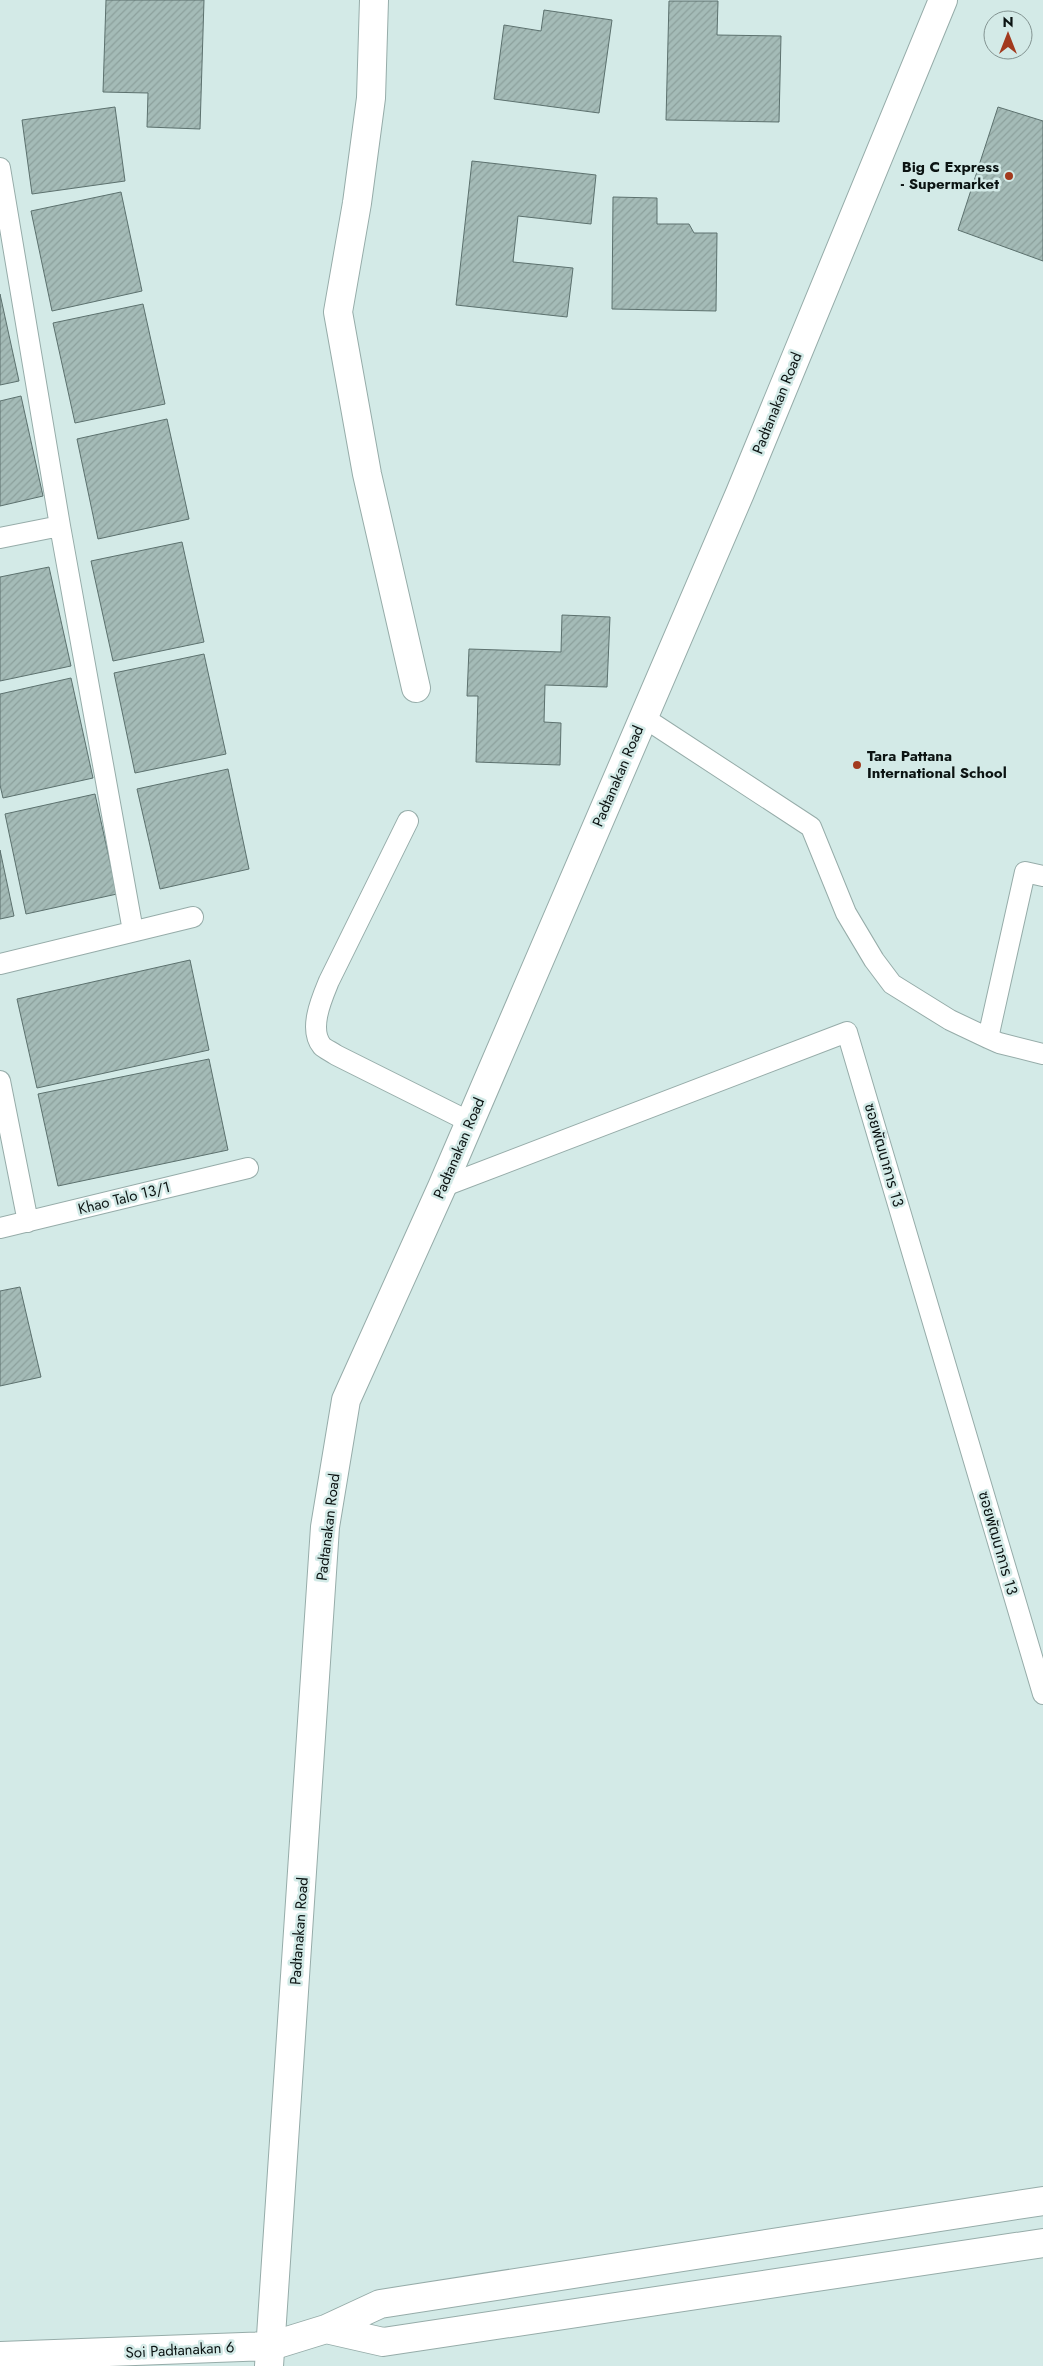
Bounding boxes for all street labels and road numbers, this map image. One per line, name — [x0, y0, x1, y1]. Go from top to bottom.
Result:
street label: Padtanakan Road — [747, 349, 807, 457]
street label: Padtanakan Road — [587, 722, 649, 830]
street label: Padtanakan Road — [428, 1094, 490, 1202]
street label: ซอยพัฒนาการ 13 — [859, 1101, 909, 1209]
street label: Khao Talo 13/1 — [76, 1176, 172, 1220]
street label: Padtanakan Road — [311, 1472, 345, 1582]
street label: ซอยพัฒนาการ 13 — [973, 1489, 1023, 1597]
street label: Padtanakan Road — [284, 1876, 314, 1986]
street label: Soi Padtanakan 6 — [125, 2336, 235, 2364]

